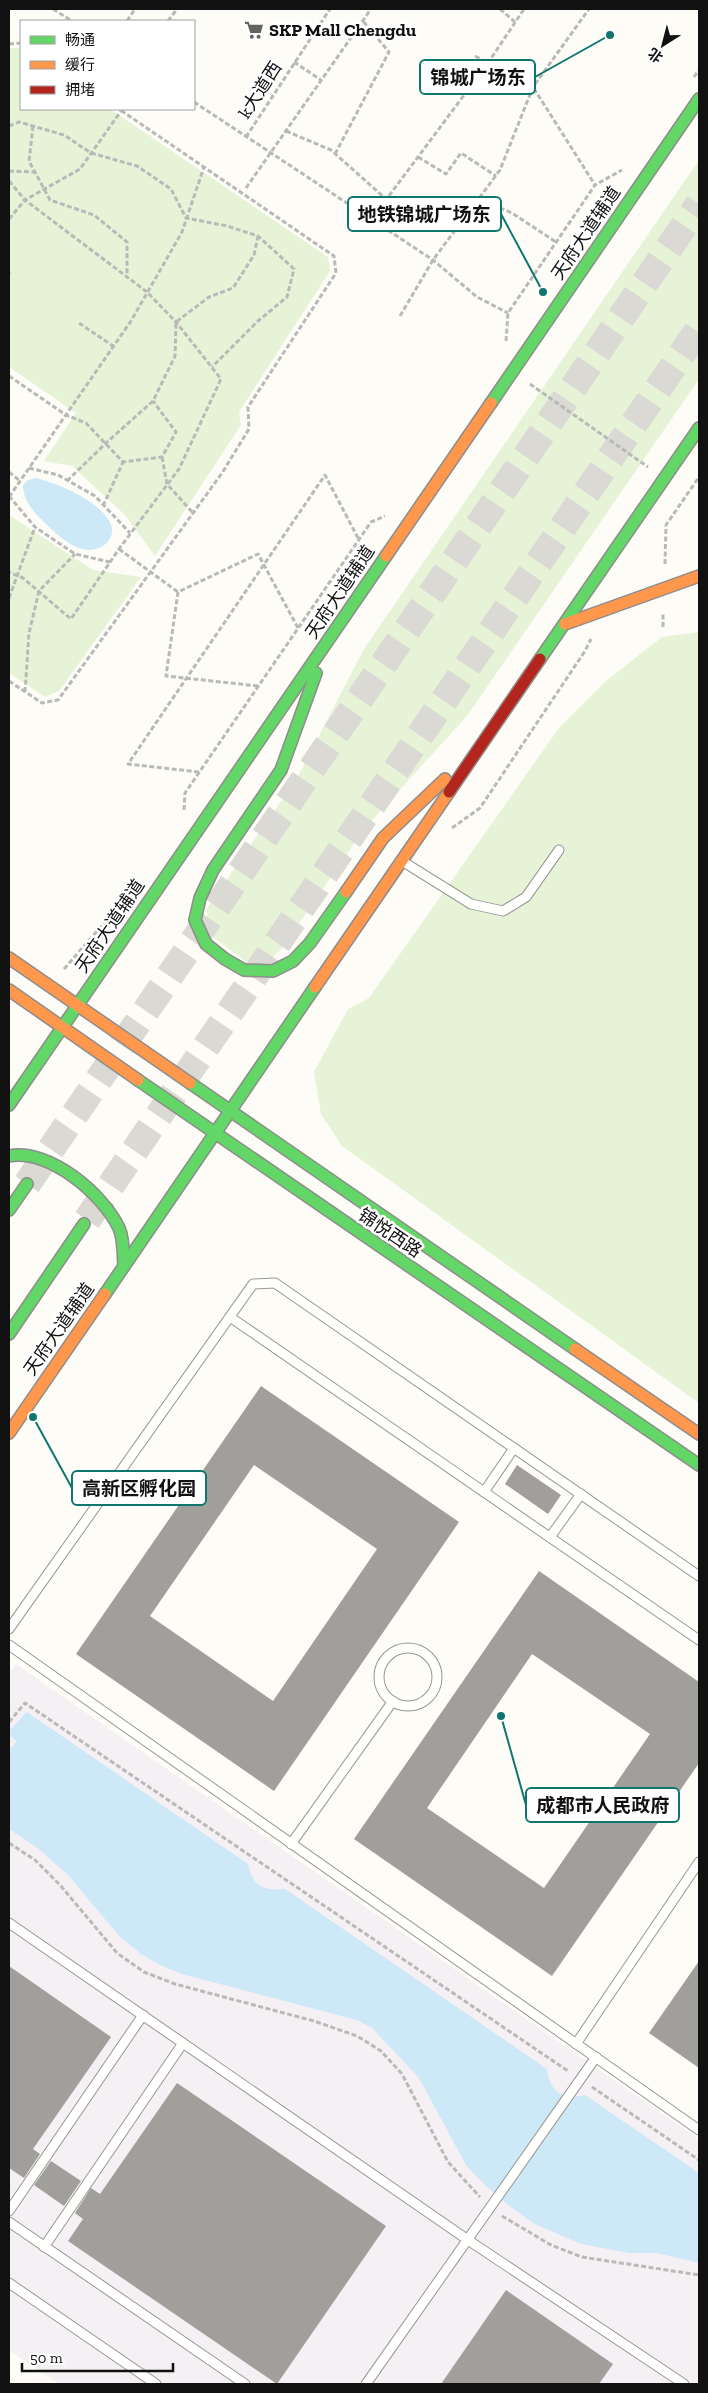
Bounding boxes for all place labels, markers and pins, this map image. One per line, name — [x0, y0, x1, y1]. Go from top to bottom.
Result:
supermarket icon: SKP Mall Chengdu — [243, 19, 265, 41]
place label: SKP Mall Chengdu — [269, 19, 417, 41]
callout: 锦城广场东 — [420, 60, 535, 94]
callout: 地铁锦城广场东 — [348, 197, 501, 231]
callout: 高新区孵化园 — [72, 1471, 206, 1505]
callout: 成都市人民政府 — [526, 1788, 679, 1822]

